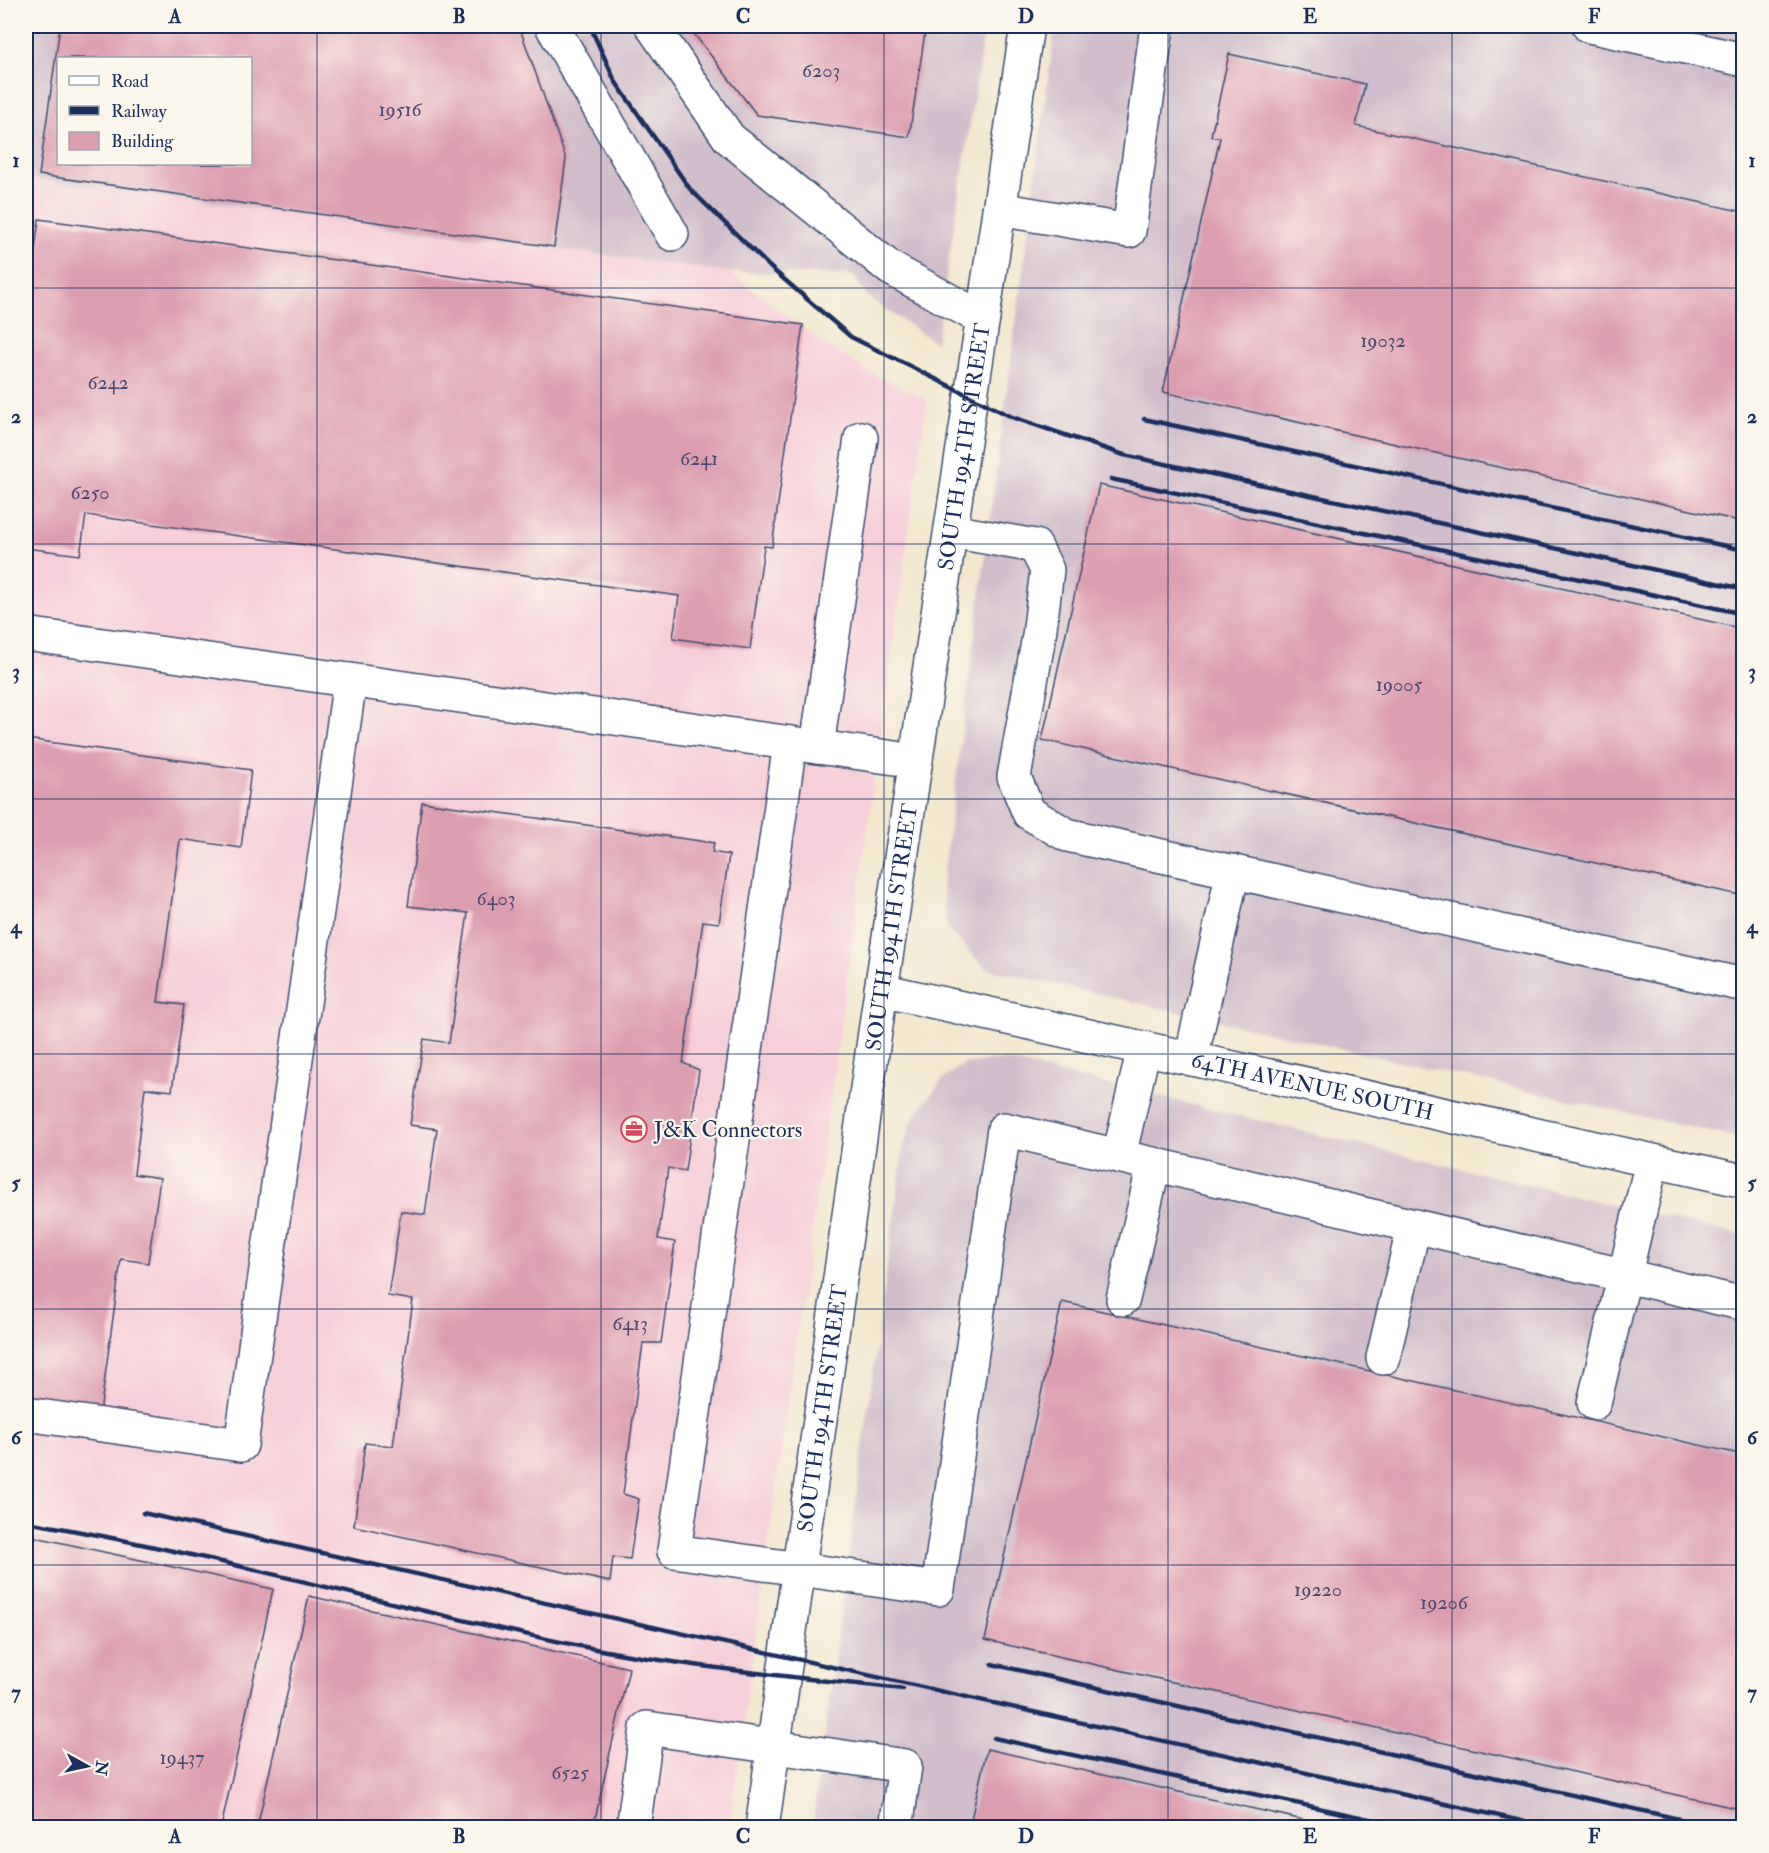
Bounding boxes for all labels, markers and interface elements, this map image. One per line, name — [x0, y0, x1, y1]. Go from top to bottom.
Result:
text: A — [168, 4, 182, 29]
text: B — [452, 4, 466, 29]
text: C — [736, 4, 750, 29]
text: D — [1018, 4, 1034, 29]
text: E — [1303, 4, 1318, 29]
text: F — [1588, 4, 1601, 29]
legend — [57, 57, 252, 165]
house number: 6203 — [802, 58, 840, 83]
text: Road — [111, 70, 149, 93]
house number: 19516 — [378, 97, 423, 122]
text: Railway — [111, 100, 168, 123]
text: Building — [111, 130, 174, 153]
text: 1 — [12, 148, 20, 173]
text: 1 — [1748, 148, 1756, 173]
street label: SOUTH 194TH STREET — [932, 321, 997, 572]
house number: 19032 — [1360, 328, 1406, 353]
house number: 6242 — [87, 370, 129, 395]
text: 2 — [11, 404, 21, 429]
text: 2 — [1747, 404, 1757, 429]
house number: 6241 — [680, 446, 718, 471]
house number: 6250 — [70, 480, 110, 505]
text: 3 — [12, 659, 20, 684]
text: 3 — [1748, 659, 1756, 684]
house number: 19005 — [1376, 672, 1423, 697]
street label: SOUTH 194TH STREET — [860, 801, 924, 1053]
house number: 6403 — [477, 886, 515, 911]
text: 4 — [10, 914, 23, 939]
text: 4 — [1746, 914, 1759, 939]
street label: 64TH AVENUE SOUTH — [1189, 1046, 1436, 1127]
office icon: J&K Connectors — [619, 1114, 649, 1144]
place label: J&K Connectors — [653, 1116, 802, 1144]
text: 5 — [12, 1170, 22, 1195]
text: 5 — [1748, 1170, 1758, 1195]
street label: SOUTH 194TH STREET — [791, 1282, 854, 1534]
house number: 6413 — [612, 1311, 648, 1336]
text: 6 — [11, 1425, 23, 1450]
text: 6 — [1747, 1425, 1759, 1450]
house number: 19220 — [1294, 1577, 1342, 1602]
house number: 19206 — [1420, 1590, 1469, 1615]
text: 7 — [11, 1680, 21, 1705]
text: 7 — [1747, 1680, 1757, 1705]
north arrow — [57, 1736, 117, 1796]
house number: 19437 — [160, 1745, 204, 1770]
text: N — [90, 1758, 112, 1777]
house number: 6525 — [551, 1760, 589, 1785]
text: A — [168, 1824, 182, 1849]
text: B — [452, 1824, 466, 1849]
text: C — [736, 1824, 750, 1849]
text: D — [1018, 1824, 1034, 1849]
text: E — [1303, 1824, 1318, 1849]
text: F — [1588, 1824, 1601, 1849]

